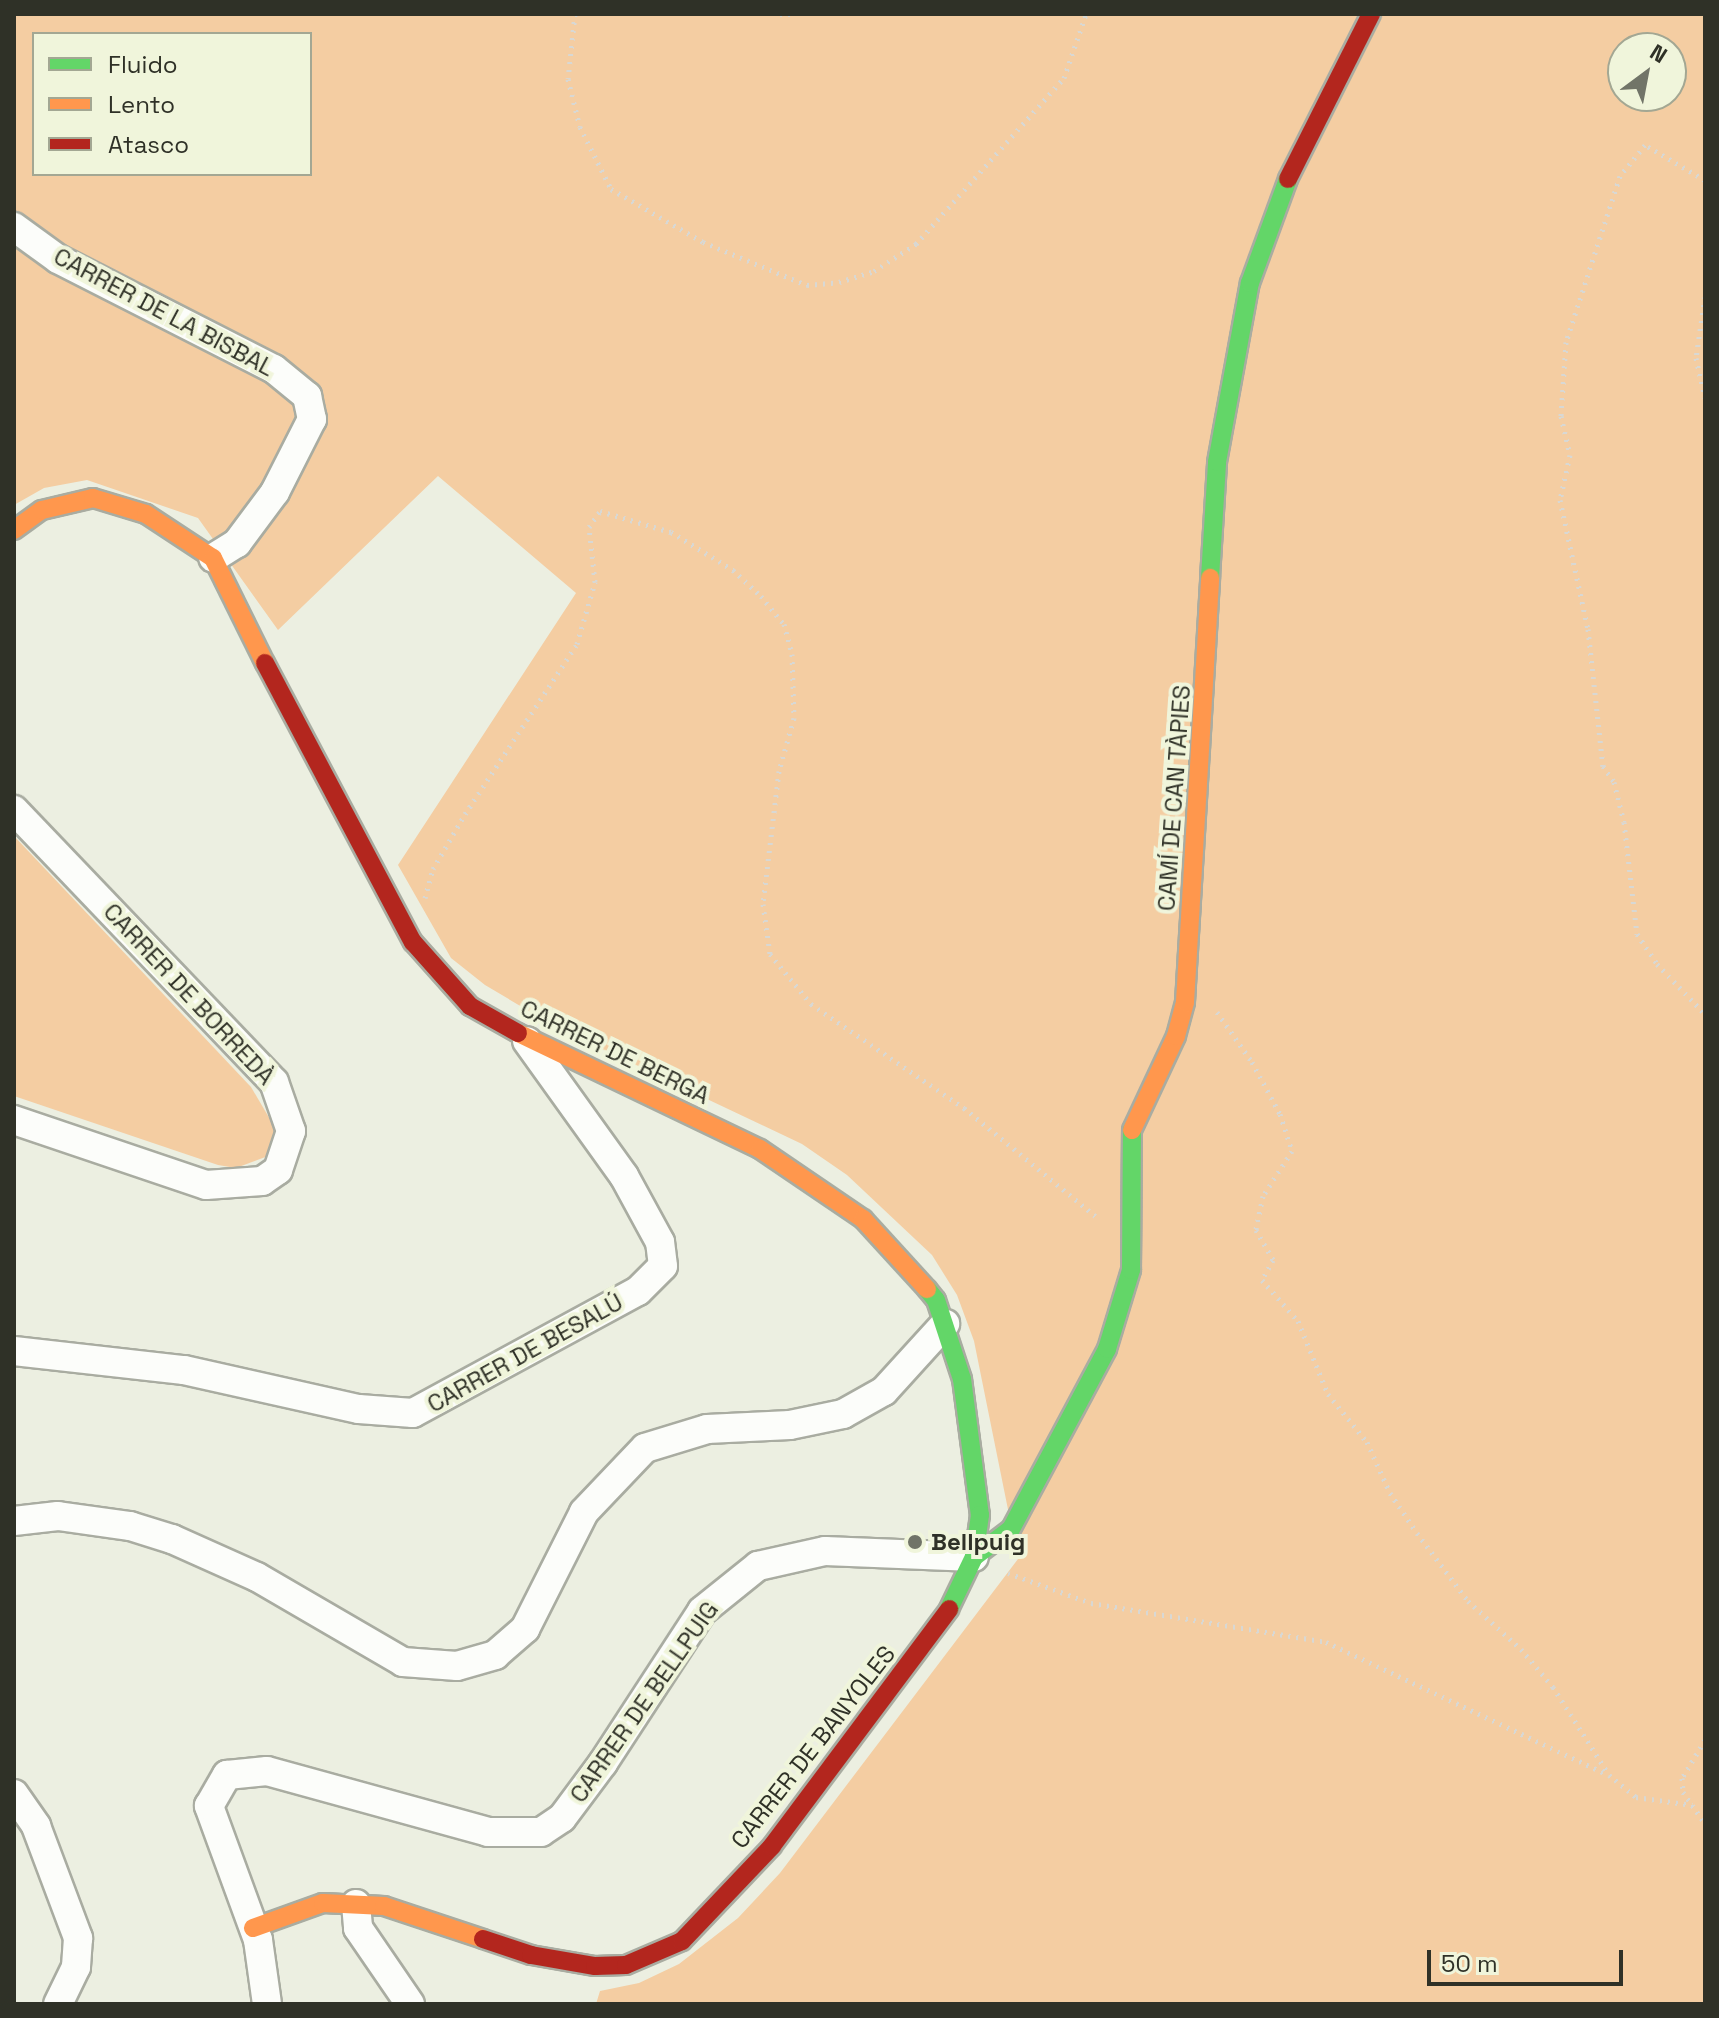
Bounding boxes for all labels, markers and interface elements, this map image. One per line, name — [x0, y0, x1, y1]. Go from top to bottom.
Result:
legend — [32, 32, 312, 176]
north arrow — [1607, 32, 1687, 112]
text: N — [1645, 38, 1672, 69]
text: Fluido — [108, 49, 178, 80]
text: Lento — [108, 89, 175, 120]
text: Atasco — [108, 129, 189, 160]
street label: CARRER DE LA BISBAL — [49, 242, 279, 382]
street label: CAMÍ DE CAN TÀPIES — [1152, 684, 1196, 912]
street label: CARRER DE BORREDÀ — [97, 897, 281, 1091]
street label: CARRER DE BERGA — [516, 994, 714, 1110]
street label: CARRER DE BESALÚ — [422, 1287, 628, 1419]
place label: Bellpuig — [931, 1528, 1025, 1556]
marker: Bellpuig — [906, 1533, 924, 1551]
street label: CARRER DE BELLPUIG — [564, 1596, 724, 1808]
street label: CARRER DE BANYOLES — [725, 1640, 901, 1854]
scale bar — [1431, 1934, 1627, 1984]
text: 50 m — [1441, 1948, 1498, 1979]

